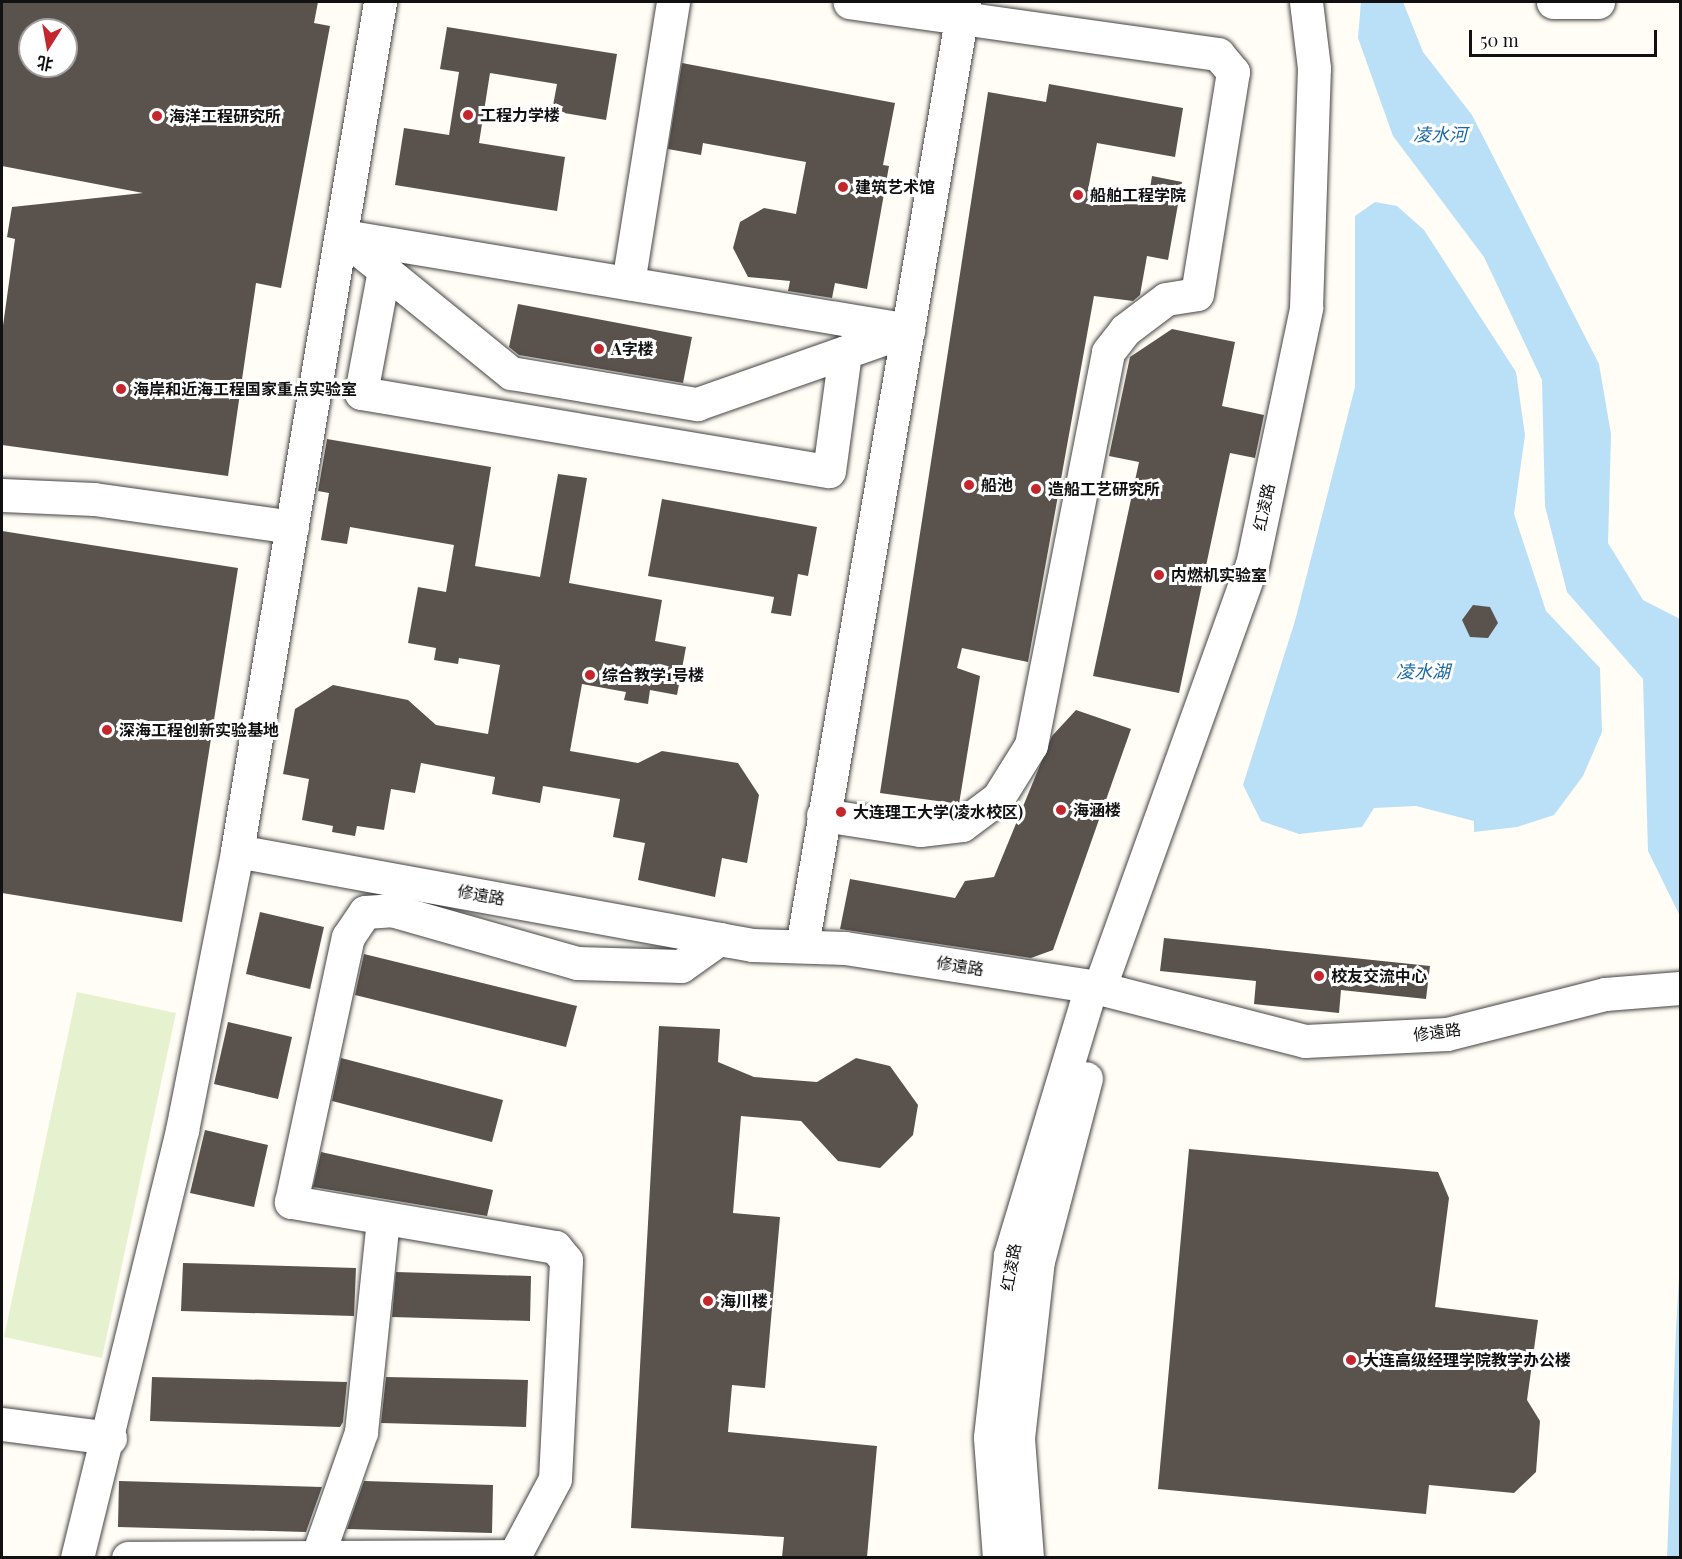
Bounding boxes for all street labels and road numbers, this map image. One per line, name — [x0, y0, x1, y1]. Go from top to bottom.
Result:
street label: 红凌路 — [1250, 482, 1278, 532]
street label: 修遠路 — [456, 881, 506, 909]
street label: 修遠路 — [935, 953, 985, 979]
street label: 修遠路 — [1412, 1020, 1462, 1044]
street label: 红凌路 — [997, 1242, 1025, 1292]

